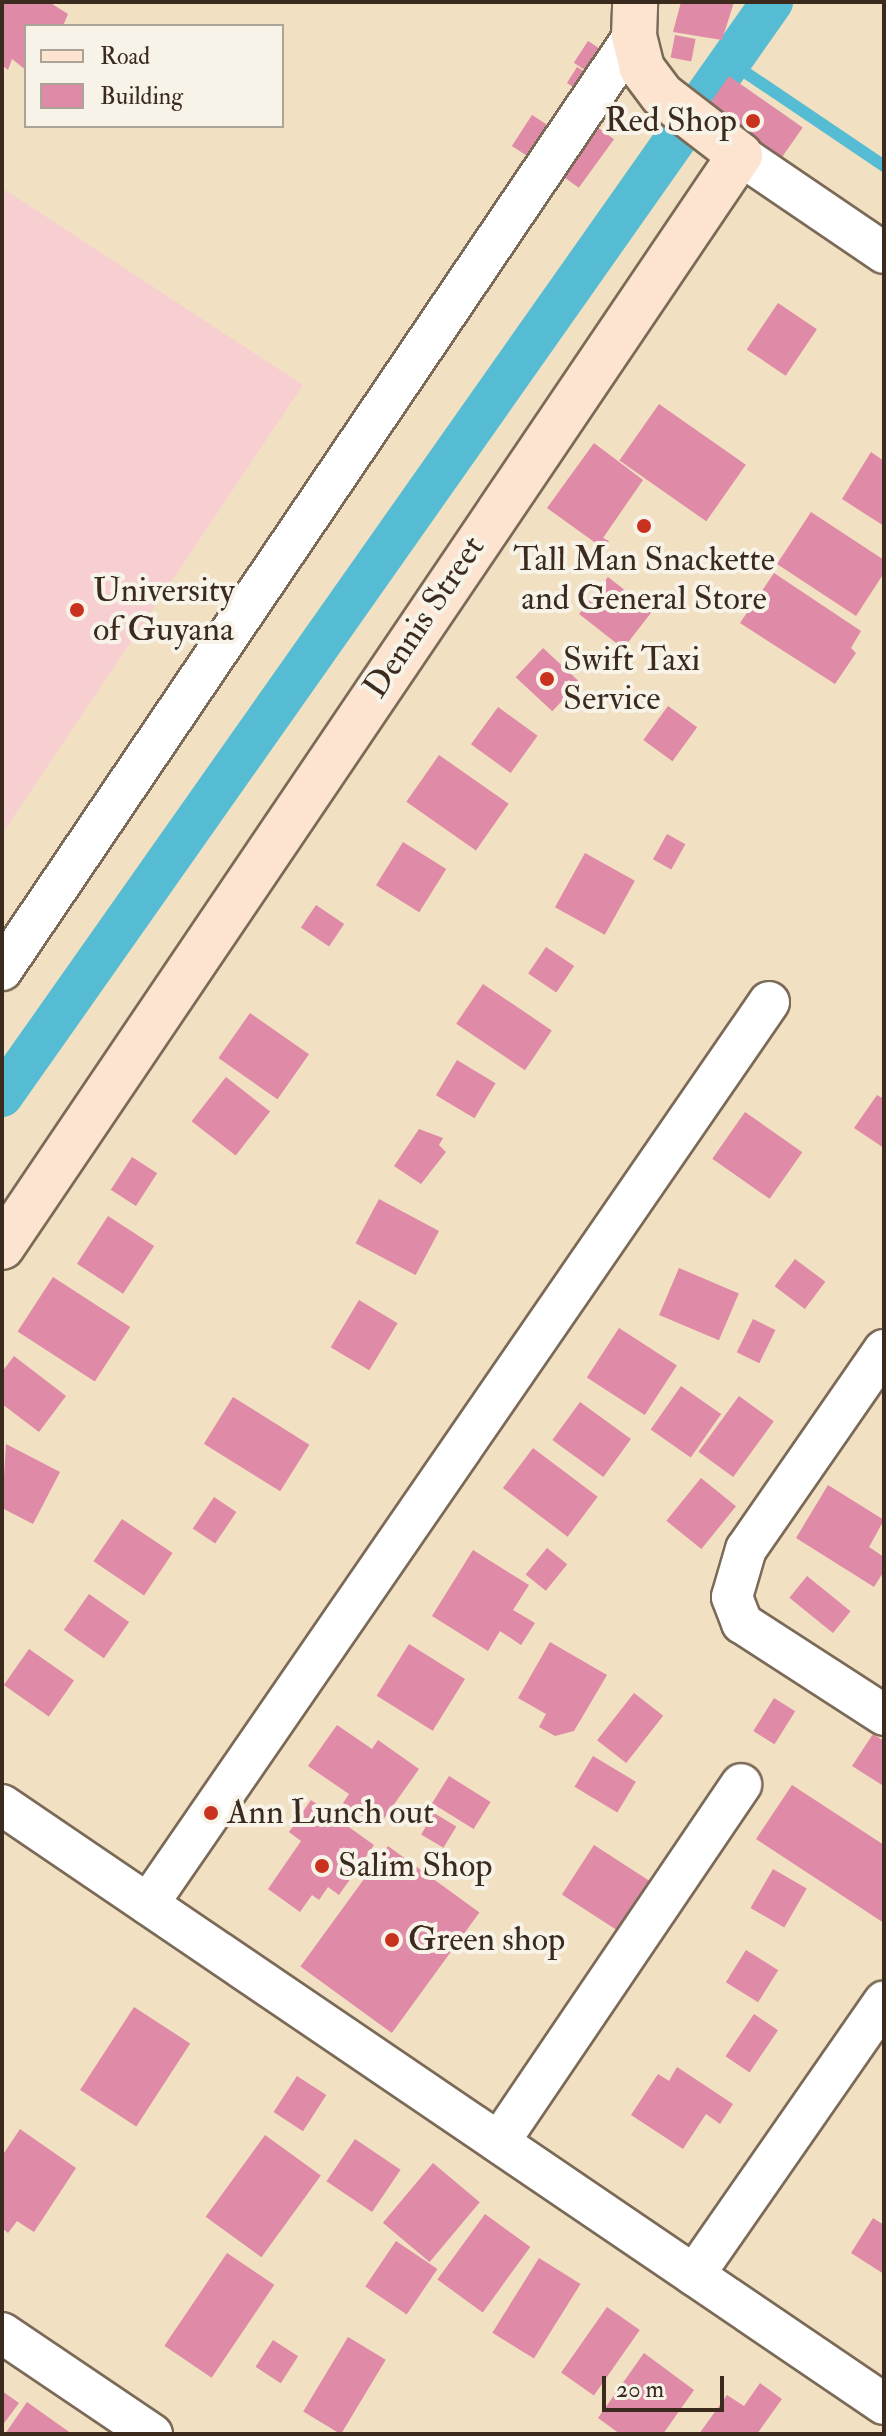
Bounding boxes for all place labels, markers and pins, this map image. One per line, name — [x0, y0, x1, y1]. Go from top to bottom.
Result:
place label: Red Shop — [605, 101, 737, 141]
marker: Red Shop — [744, 112, 762, 130]
marker: Tall Man Snackette and General Store — [635, 517, 653, 535]
place label: Tall Man Snackette and General Store — [513, 539, 775, 618]
place label: University of Guyana — [93, 570, 235, 650]
marker: University of Guyana — [68, 601, 86, 619]
place label: Swift Taxi Service — [563, 639, 700, 718]
marker: Swift Taxi Service — [538, 670, 556, 688]
place label: Ann Lunch out — [227, 1793, 434, 1833]
marker: Ann Lunch out — [202, 1804, 220, 1822]
place label: Salim Shop — [338, 1846, 492, 1886]
marker: Salim Shop — [313, 1857, 331, 1875]
place label: Green shop — [408, 1920, 565, 1960]
marker: Green shop — [383, 1931, 401, 1949]

